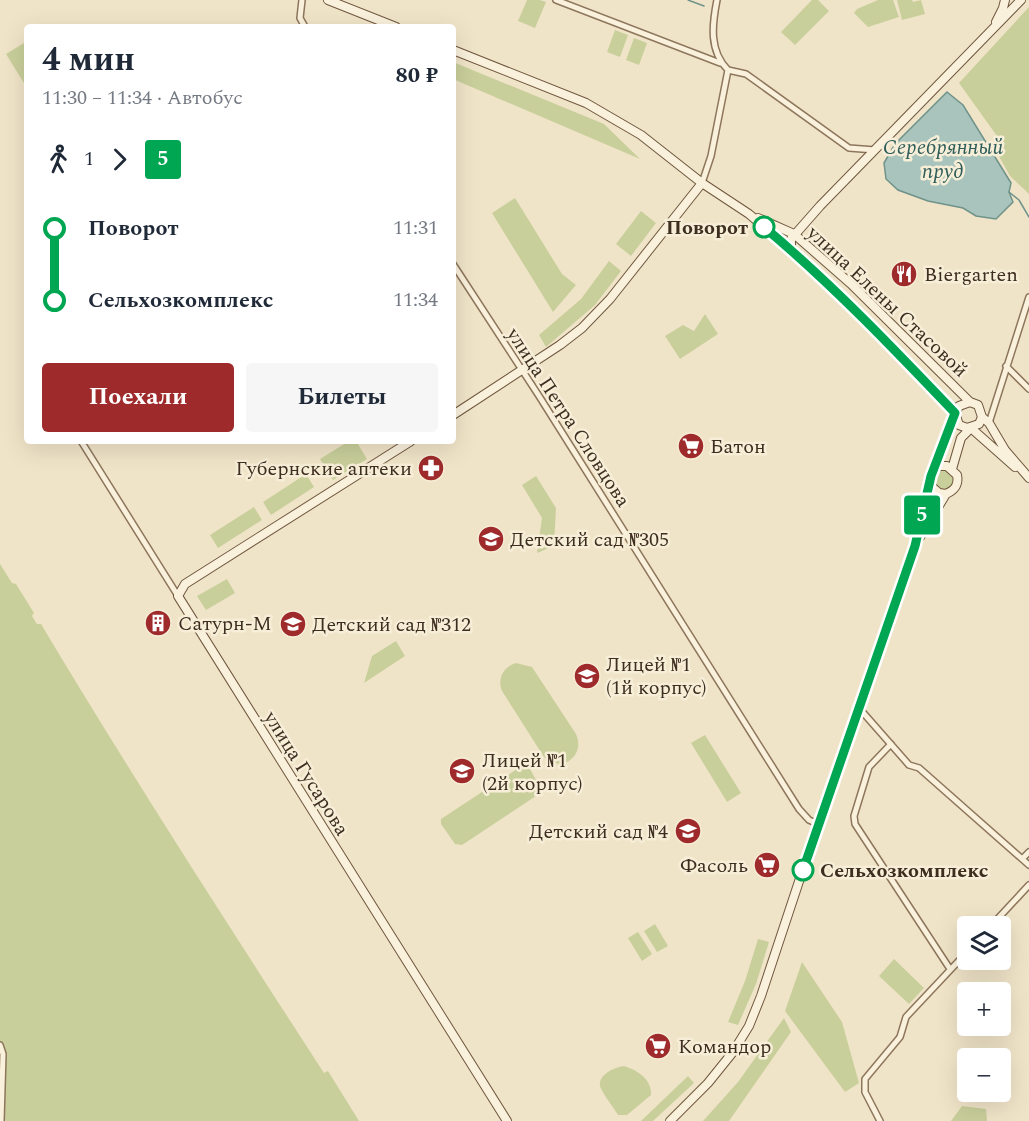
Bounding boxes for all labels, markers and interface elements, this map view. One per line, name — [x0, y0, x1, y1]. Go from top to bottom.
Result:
text: 4 мин — [42, 35, 135, 85]
text: 80 ₽ — [395, 59, 438, 92]
text: 11:30 – 11:34 · Автобус — [42, 83, 243, 113]
water label: Серебрянный пруд — [883, 132, 1003, 188]
icon: walk — [42, 143, 75, 176]
icon: forward — [103, 143, 136, 176]
text: 5 — [157, 143, 169, 175]
text: 1 — [84, 144, 94, 174]
text: Поворот — [88, 212, 179, 245]
text: 11:31 — [393, 213, 438, 243]
place label: Поворот — [666, 213, 748, 243]
marker: Поворот — [753, 216, 775, 238]
street label: улица Елены Стасовой — [799, 218, 975, 385]
restaurant icon: Biergarten — [889, 259, 919, 289]
place label: Biergarten — [924, 260, 1018, 290]
text: Сельхозкомплекс — [88, 284, 273, 317]
text: 11:34 — [393, 285, 438, 315]
street label: улица Петра Словцова — [498, 321, 638, 514]
button: Поехали — [42, 363, 234, 432]
button: Билеты — [246, 363, 438, 432]
supermarket icon: Батон — [676, 431, 706, 461]
place label: Батон — [710, 432, 766, 462]
pharmacy icon: Губернские аптеки — [416, 453, 446, 483]
place label: Губернские аптеки — [235, 454, 412, 484]
line badge: 5 — [902, 496, 942, 534]
text: 5 — [916, 499, 928, 531]
school or university icon: Детский сад №305 — [476, 524, 506, 554]
place label: Детский сад №305 — [510, 525, 669, 555]
building icon: Сатурн-М — [143, 608, 173, 638]
place label: Сатурн-М — [178, 609, 272, 639]
school or university icon: Детский сад №312 — [278, 609, 308, 639]
place label: Детский сад №312 — [312, 610, 471, 640]
place label: Лицей №1 (1й корпус) — [606, 650, 707, 703]
school or university icon: Лицей №1 (1й корпус) — [572, 661, 602, 691]
street label: улица Гусарова — [255, 704, 357, 842]
place label: Лицей №1 (2й корпус) — [482, 746, 583, 799]
school or university icon: Лицей №1 (2й корпус) — [447, 756, 477, 786]
school or university icon: Детский сад №4 — [673, 816, 703, 846]
place label: Детский сад №4 — [529, 817, 668, 847]
supermarket icon: Фасоль — [752, 850, 782, 880]
place label: Фасоль — [680, 851, 748, 881]
place label: Сельхозкомплекс — [820, 856, 989, 886]
marker: Сельхозкомплекс — [792, 859, 814, 881]
map controls — [957, 916, 1011, 1102]
button: layers — [957, 916, 1011, 970]
button: + — [957, 982, 1011, 1036]
supermarket icon: Командор — [643, 1031, 673, 1061]
place label: Командор — [678, 1032, 771, 1062]
button: − — [957, 1048, 1011, 1102]

